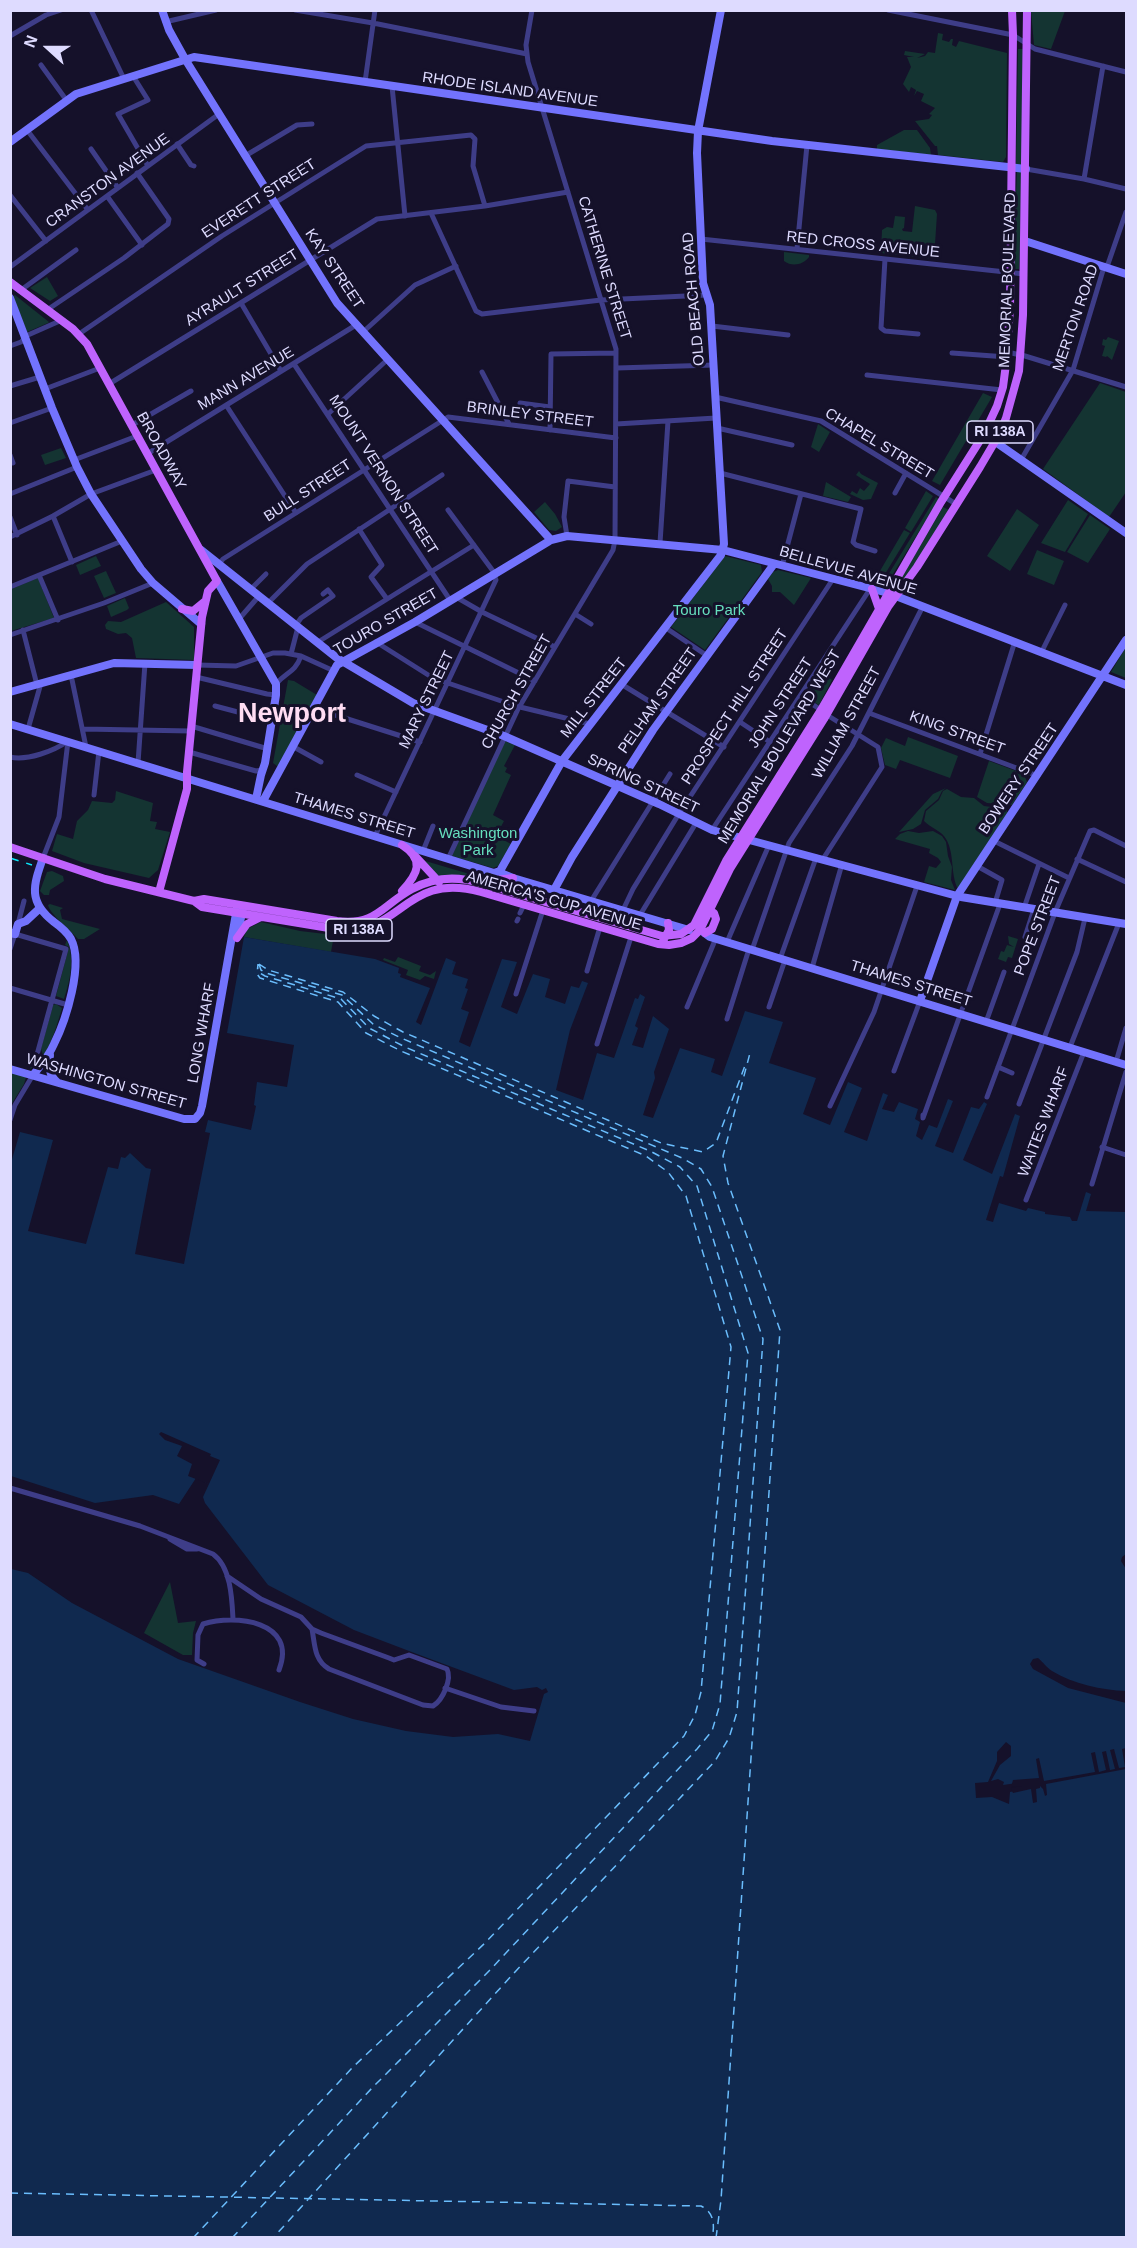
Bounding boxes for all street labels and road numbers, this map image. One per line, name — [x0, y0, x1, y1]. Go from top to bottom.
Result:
street label: RHODE ISLAND AVENUE — [421, 69, 599, 111]
street label: CRANSTON AVENUE — [43, 130, 173, 232]
street label: EVERETT STREET — [199, 155, 319, 243]
street label: MEMORIAL BOULEVARD — [996, 192, 1020, 368]
street label: CATHERINE STREET — [574, 194, 634, 342]
street label: KAY STREET — [301, 226, 367, 312]
street label: RED CROSS AVENUE — [786, 228, 940, 262]
street label: OLD BEACH ROAD — [679, 231, 709, 367]
street label: AYRAULT STREET — [182, 246, 302, 330]
street label: MERTON ROAD — [1049, 262, 1103, 374]
street label: MANN AVENUE — [195, 343, 297, 415]
street label: MOUNT VERNON STREET — [325, 392, 441, 558]
street label: BRINLEY STREET — [466, 398, 594, 432]
street label: CHAPEL STREET — [821, 405, 937, 483]
street label: BROADWAY — [132, 409, 190, 493]
road number: RI 138A — [967, 421, 1033, 443]
street label: BULL STREET — [261, 456, 355, 526]
street label: BELLEVUE AVENUE — [777, 543, 919, 599]
street label: TOURO STREET — [331, 585, 441, 659]
street label: PROSPECT HILL STREET — [678, 626, 792, 788]
street label: CHURCH STREET — [478, 632, 556, 752]
street label: PELHAM STREET — [615, 645, 701, 757]
street label: MEMORIAL BOULEVARD WEST — [715, 647, 845, 847]
street label: MARY STREET — [396, 648, 458, 752]
street label: MILL STREET — [557, 654, 631, 742]
street label: JOHN STREET — [745, 654, 817, 752]
street label: WILLIAM STREET — [809, 664, 885, 782]
street label: KING STREET — [907, 707, 1007, 759]
street label: BOWERY STREET — [975, 720, 1063, 838]
street label: SPRING STREET — [584, 750, 702, 818]
street label: THAMES STREET — [291, 789, 417, 843]
street label: AMERICA'S CUP AVENUE — [464, 867, 644, 935]
street label: POPE STREET — [1011, 874, 1065, 978]
road number: RI 138A — [326, 919, 392, 941]
street label: THAMES STREET — [848, 957, 974, 1011]
street label: LONG WHARF — [184, 981, 220, 1085]
street label: WASHINGTON STREET — [24, 1050, 188, 1114]
street label: WAITES WHARF — [1015, 1065, 1073, 1179]

